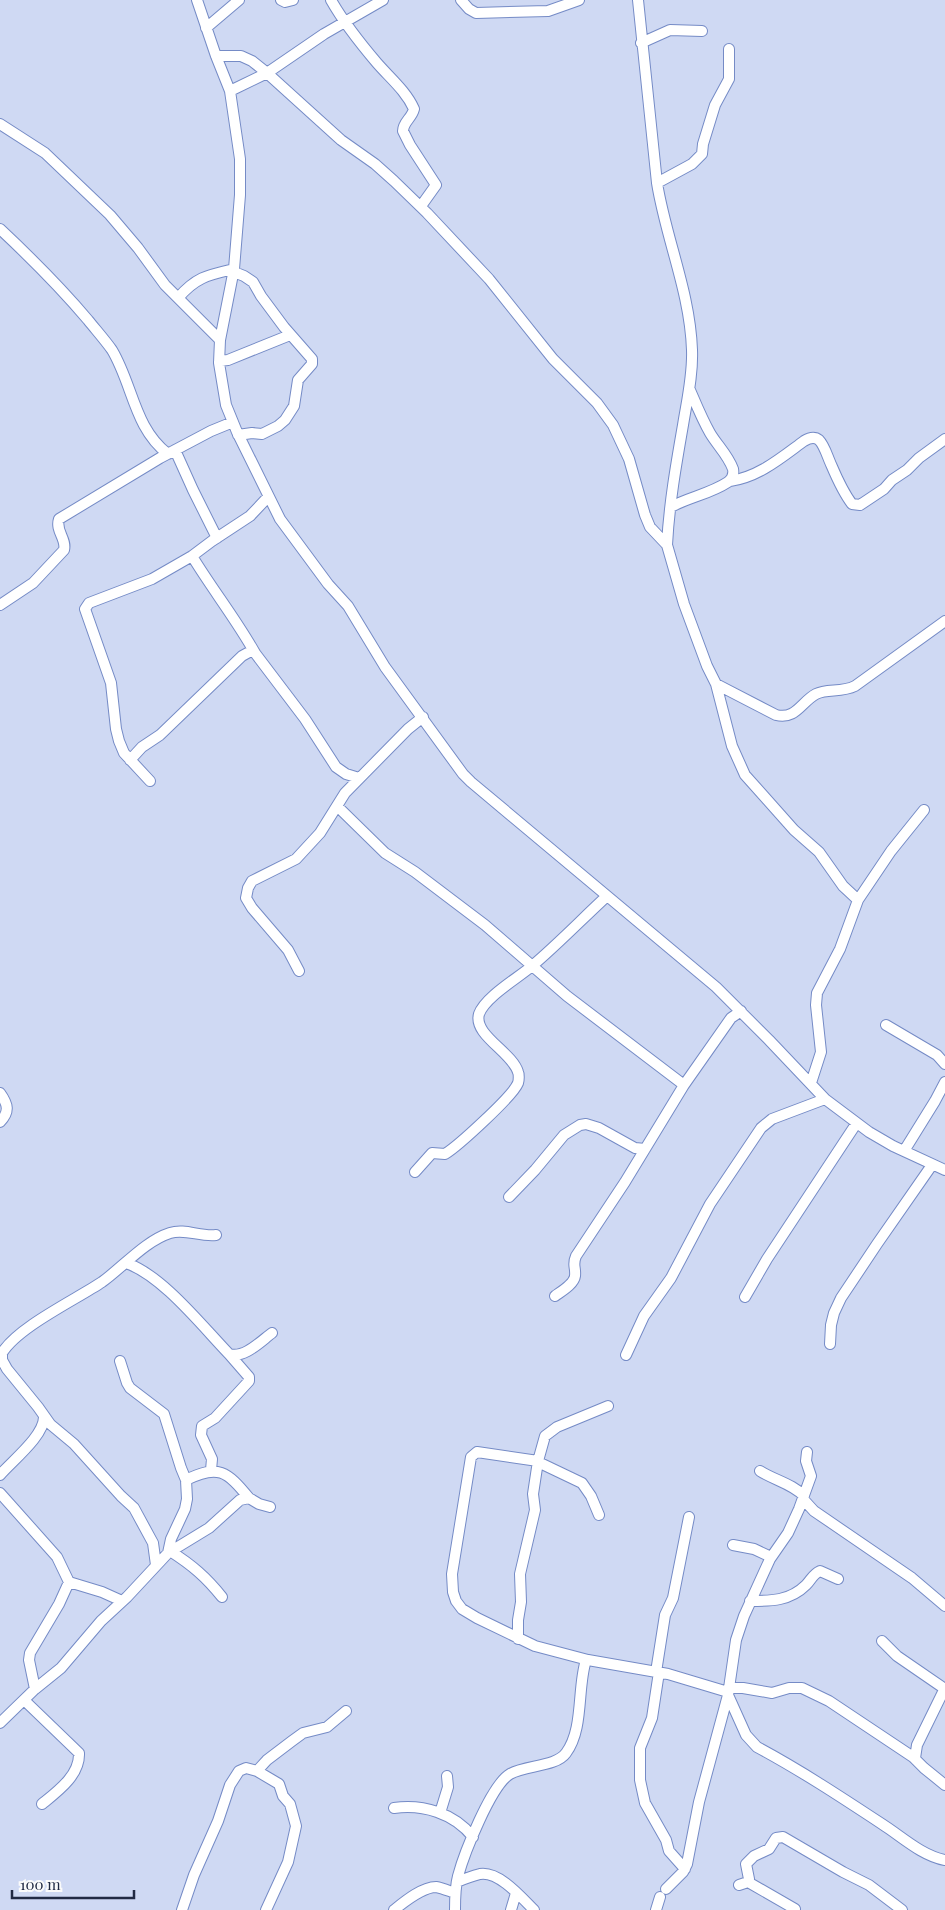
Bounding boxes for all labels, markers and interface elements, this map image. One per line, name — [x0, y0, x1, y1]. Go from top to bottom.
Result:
scale bar — [12, 1868, 135, 1900]
text: 100 m — [20, 1874, 61, 1894]

